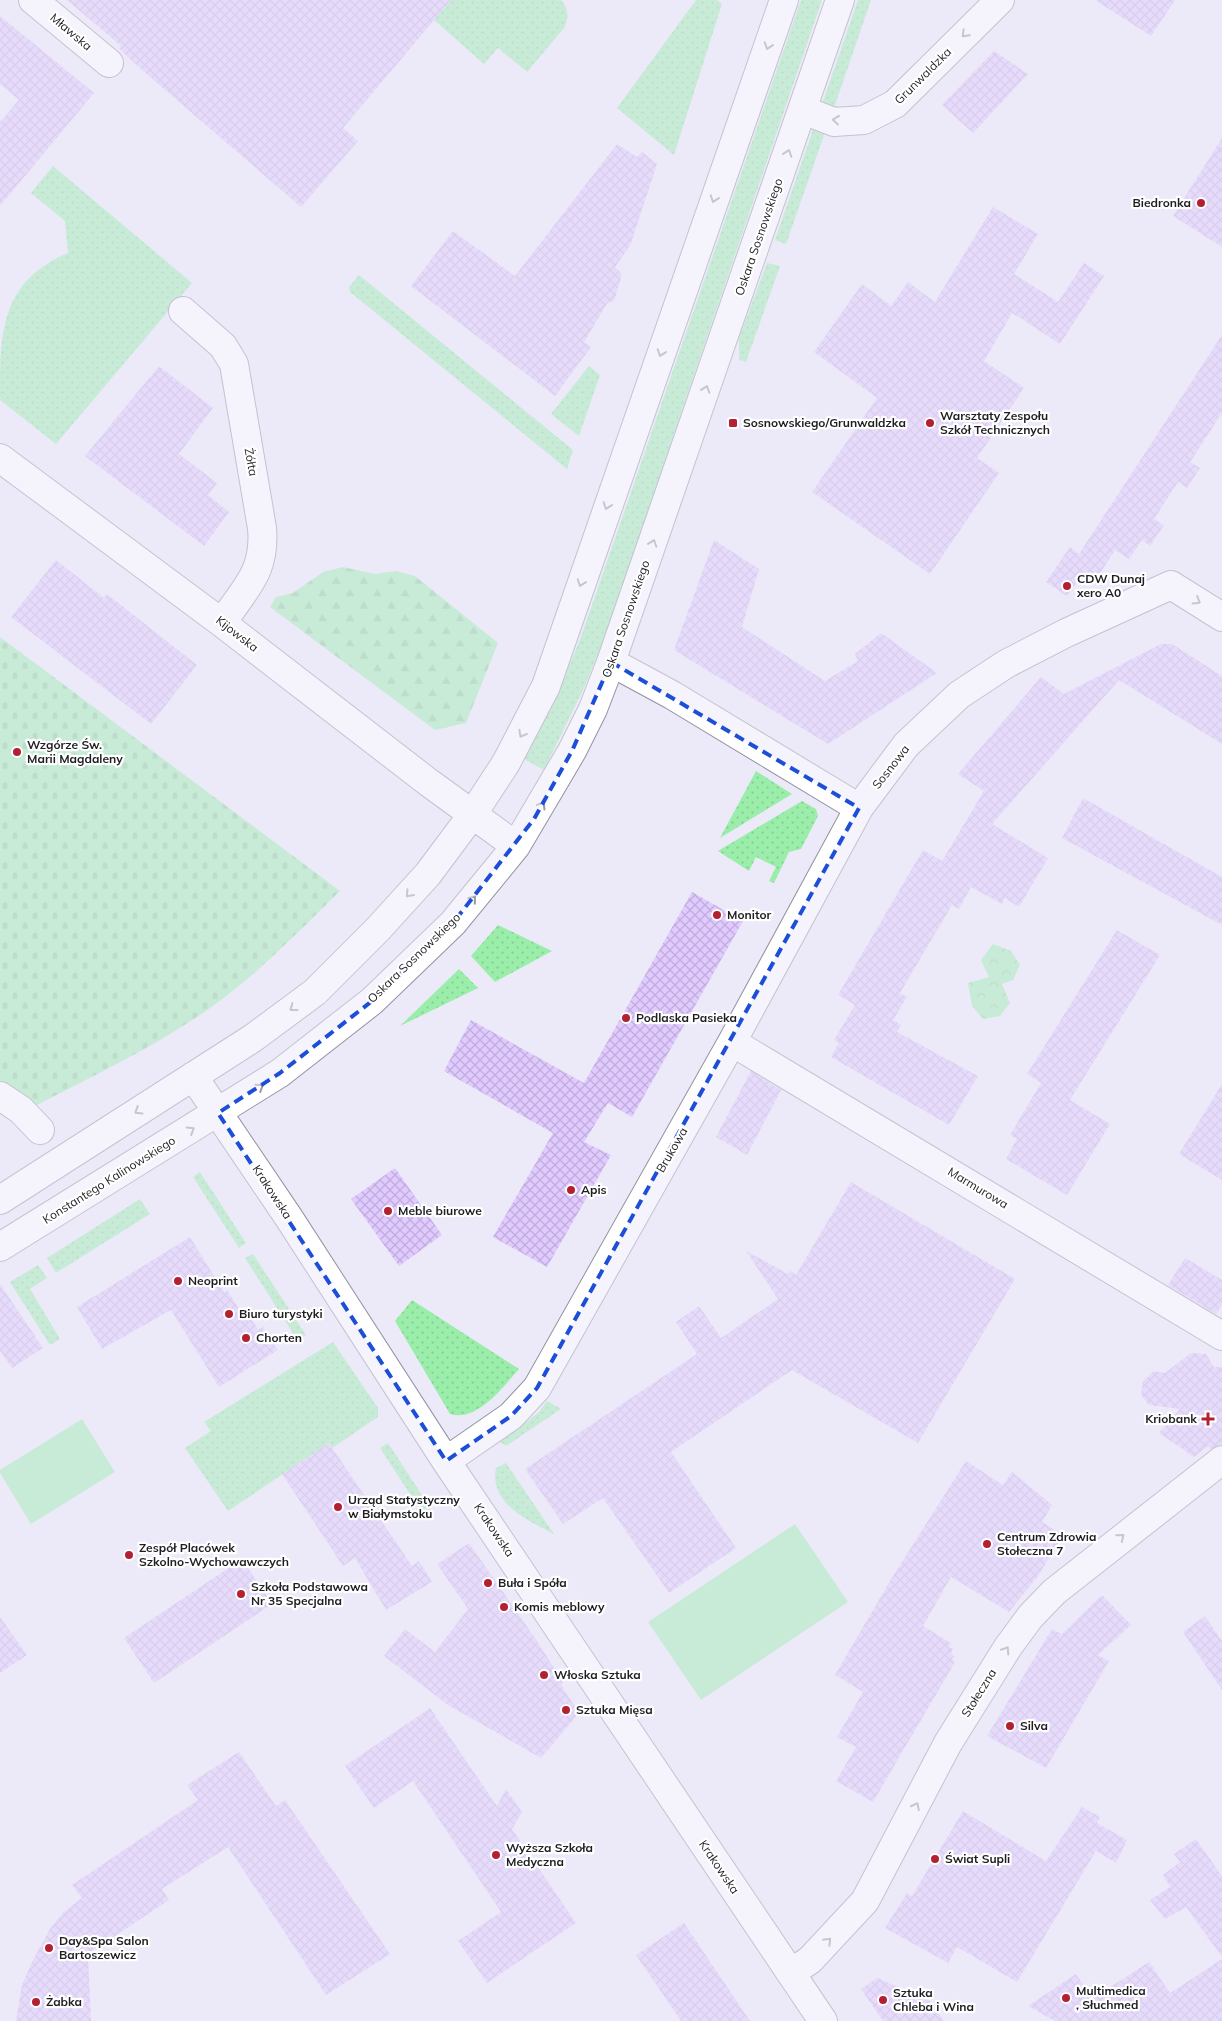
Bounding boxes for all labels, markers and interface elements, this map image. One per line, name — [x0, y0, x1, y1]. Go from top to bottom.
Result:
street label: Mławska — [47, 10, 95, 53]
one-way arrow — [962, 28, 971, 37]
one-way arrow — [764, 41, 774, 50]
street label: Grunwaldzka — [891, 44, 954, 107]
one-way arrow — [832, 115, 840, 126]
one-way arrow — [782, 149, 792, 158]
street label: Oskara Sosnowskiego — [731, 176, 786, 298]
one-way arrow — [710, 195, 720, 203]
place label: Biedronka — [1133, 195, 1191, 210]
marker: Biedronka — [1195, 197, 1207, 209]
one-way arrow — [656, 348, 666, 356]
one-way arrow — [700, 386, 710, 394]
place label: Warsztaty Zespołu Szkół Technicznych — [940, 408, 1050, 437]
place label: Sosnowskiego/Grunwaldzka — [743, 415, 906, 430]
marker: Sosnowskiego/Grunwaldzka — [727, 417, 739, 429]
marker: Warsztaty Zespołu Szkół Technicznych — [924, 417, 936, 429]
street label: Żółta — [242, 447, 261, 477]
one-way arrow — [603, 501, 613, 510]
one-way arrow — [647, 539, 657, 548]
street label: Oskara Sosnowskiego — [598, 558, 653, 680]
place label: CDW Dunaj xero A0 — [1076, 571, 1145, 600]
one-way arrow — [577, 578, 587, 586]
marker: CDW Dunaj xero A0 — [1061, 580, 1073, 592]
one-way arrow — [1191, 595, 1200, 604]
street label: Kijowska — [213, 612, 261, 655]
one-way arrow — [518, 728, 528, 737]
place label: Wzgórze Św. Marii Magdaleny — [27, 737, 123, 766]
street label: Sosnowa — [869, 742, 912, 792]
marker: Wzgórze Św. Marii Magdaleny — [11, 746, 23, 758]
one-way arrow — [536, 801, 546, 810]
one-way arrow — [406, 889, 415, 898]
one-way arrow — [467, 896, 475, 905]
place label: Monitor — [727, 907, 772, 922]
street label: Oskara Sosnowskiego — [364, 909, 463, 1006]
marker: Monitor — [711, 909, 723, 921]
one-way arrow — [289, 1002, 299, 1011]
place label: Podlaska Pasieka — [636, 1010, 737, 1025]
marker: Podlaska Pasieka — [620, 1012, 632, 1024]
one-way arrow — [254, 1084, 263, 1093]
one-way arrow — [134, 1105, 143, 1115]
street label: Brukowa — [653, 1124, 690, 1175]
one-way arrow — [185, 1126, 194, 1136]
street label: Konstantego Kalinowskiego — [40, 1132, 178, 1227]
street label: Krakowska — [249, 1162, 295, 1222]
street label: Marmurowa — [945, 1164, 1011, 1211]
place label: Apis — [581, 1182, 607, 1197]
marker: Apis — [565, 1184, 577, 1196]
place label: Meble biurowe — [398, 1203, 482, 1218]
marker: Meble biurowe — [382, 1205, 394, 1217]
place label: Neoprint — [188, 1273, 238, 1288]
marker: Neoprint — [172, 1275, 184, 1287]
place label: Biuro turystyki — [239, 1306, 323, 1321]
marker: Biuro turystyki — [223, 1308, 235, 1320]
place label: Chorten — [256, 1330, 302, 1345]
marker: Chorten — [240, 1332, 252, 1344]
place label: Kriobank — [1145, 1411, 1197, 1426]
marker: Kriobank — [1201, 1412, 1215, 1426]
place label: Urząd Statystyczny w Białymstoku — [348, 1492, 460, 1521]
street label: Krakowska — [471, 1500, 518, 1559]
marker: Urząd Statystyczny w Białymstoku — [332, 1501, 344, 1513]
place label: Centrum Zdrowia Stołeczna 7 — [997, 1529, 1096, 1558]
one-way arrow — [1116, 1534, 1125, 1543]
marker: Centrum Zdrowia Stołeczna 7 — [981, 1538, 993, 1550]
place label: Zespół Placówek Szkolno-Wychowawczych — [139, 1540, 289, 1569]
marker: Zespół Placówek Szkolno-Wychowawczych — [123, 1549, 135, 1561]
place label: Buła i Spóła — [498, 1575, 567, 1590]
marker: Buła i Spóła — [482, 1577, 494, 1589]
place label: Szkoła Podstawowa Nr 35 Specjalna — [251, 1579, 368, 1608]
marker: Szkoła Podstawowa Nr 35 Specjalna — [235, 1588, 247, 1600]
place label: Komis meblowy — [514, 1599, 605, 1614]
marker: Komis meblowy — [498, 1601, 510, 1613]
one-way arrow — [1000, 1647, 1009, 1656]
street label: Stołeczna — [958, 1666, 999, 1720]
place label: Włoska Sztuka — [554, 1667, 641, 1682]
marker: Włoska Sztuka — [538, 1669, 550, 1681]
place label: Sztuka Mięsa — [576, 1702, 653, 1717]
marker: Sztuka Mięsa — [560, 1704, 572, 1716]
place label: Silva — [1020, 1718, 1048, 1733]
marker: Silva — [1004, 1720, 1016, 1732]
one-way arrow — [910, 1802, 920, 1811]
street label: Krakowska — [696, 1837, 743, 1896]
place label: Wyższa Szkoła Medyczna — [506, 1840, 593, 1869]
marker: Wyższa Szkoła Medyczna — [490, 1849, 502, 1861]
place label: Świat Supli — [945, 1851, 1010, 1866]
marker: Świat Supli — [929, 1853, 941, 1865]
place label: Day&Spa Salon Bartoszewicz — [59, 1933, 149, 1962]
one-way arrow — [822, 1937, 831, 1946]
marker: Day&Spa Salon Bartoszewicz — [43, 1942, 55, 1954]
place label: Multimedica , Słuchmed — [1076, 1983, 1146, 2012]
place label: Sztuka Chleba i Wina — [893, 1985, 974, 2014]
marker: Multimedica , Słuchmed — [1060, 1992, 1072, 2004]
place label: Żabka — [46, 1994, 82, 2009]
marker: Sztuka Chleba i Wina — [877, 1994, 889, 2006]
marker: Żabka — [30, 1996, 42, 2008]

